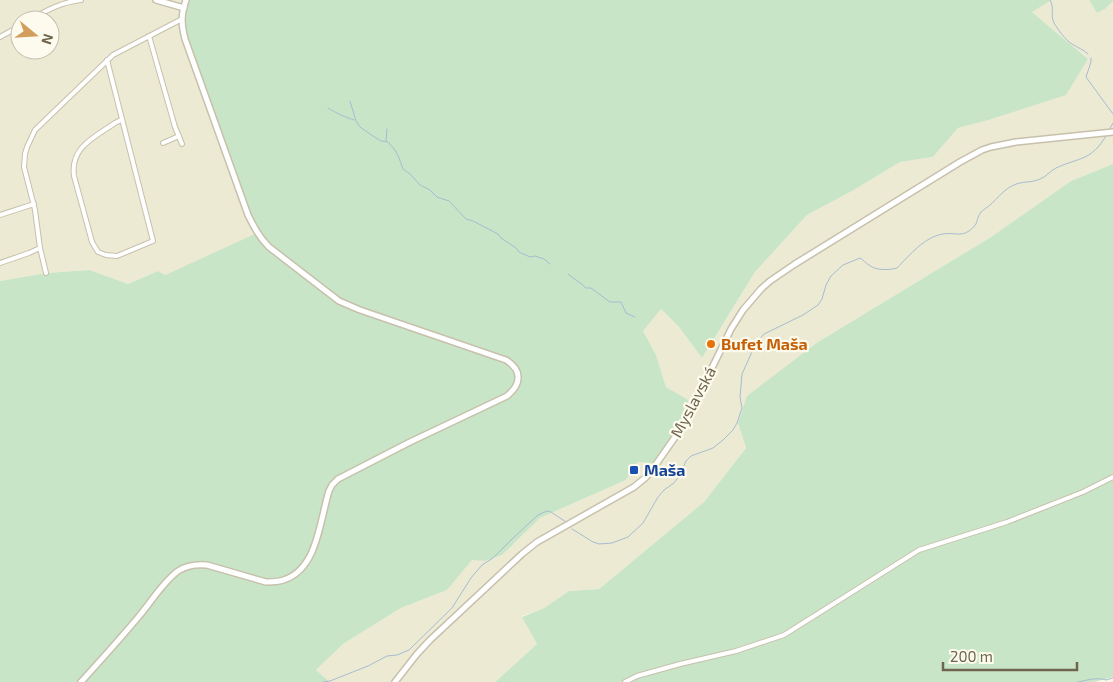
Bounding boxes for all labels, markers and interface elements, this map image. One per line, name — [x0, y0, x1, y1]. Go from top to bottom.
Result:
north arrow — [10, 10, 60, 60]
text: N — [38, 32, 57, 47]
place label: Bufet Maša — [721, 334, 808, 353]
marker: Bufet Maša — [705, 338, 717, 350]
street label: Myslavská — [666, 363, 719, 441]
place label: Maša — [644, 460, 685, 479]
marker: Maša — [628, 464, 640, 476]
scale bar — [943, 640, 1077, 672]
text: 200 m — [950, 647, 993, 665]

